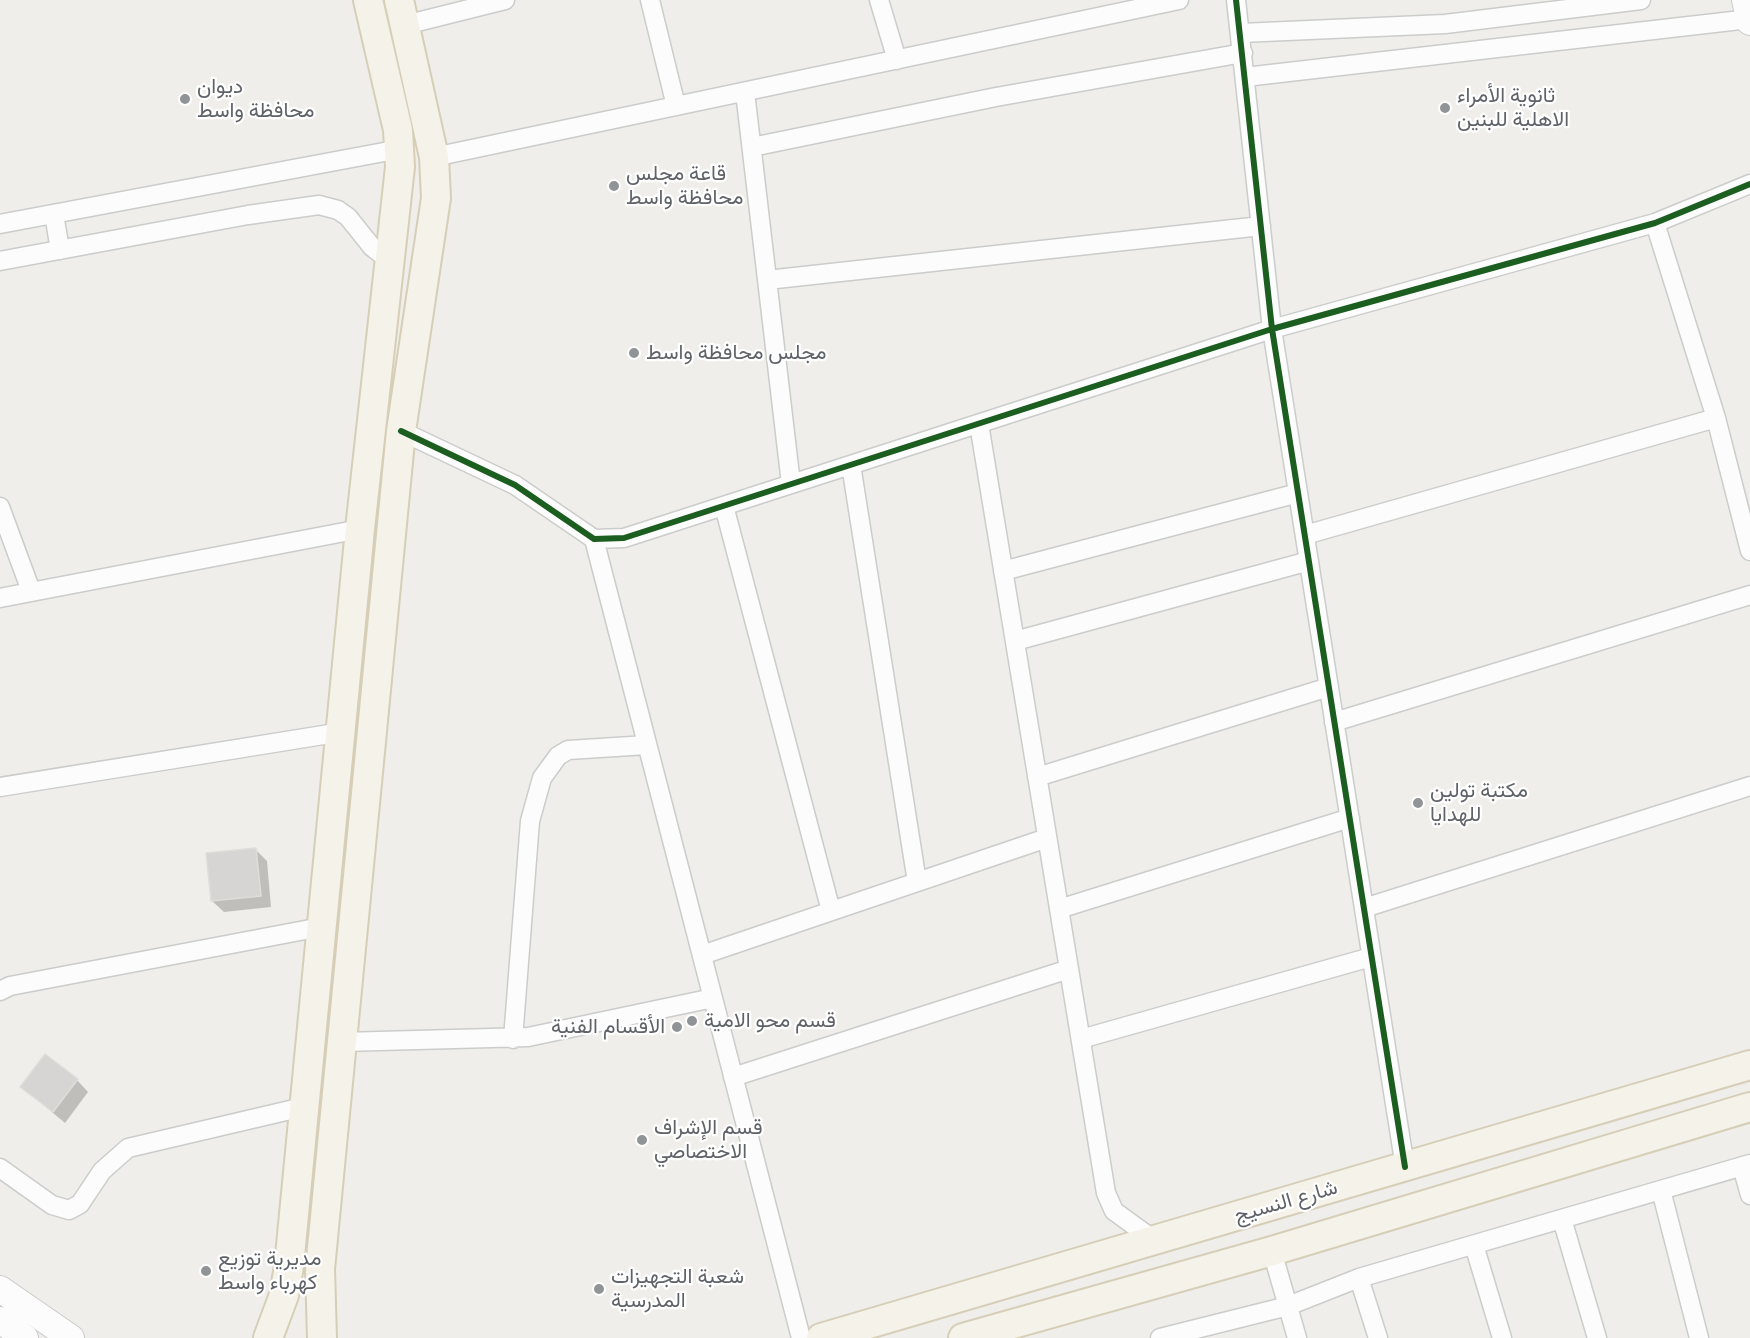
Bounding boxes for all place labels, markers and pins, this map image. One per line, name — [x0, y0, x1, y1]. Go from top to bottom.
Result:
place label: ديوان محافظة واسط — [197, 74, 314, 124]
place label: ثانوية الأمراء الاهلية للبنين — [1457, 83, 1569, 133]
marker: ديوان محافظة واسط — [178, 92, 192, 106]
marker: ثانوية الأمراء الاهلية للبنين — [1438, 101, 1452, 115]
place label: قاعة مجلس محافظة واسط — [626, 161, 743, 211]
marker: قاعة مجلس محافظة واسط — [607, 179, 621, 193]
place label: مجلس محافظة واسط — [646, 340, 826, 366]
marker: مجلس محافظة واسط — [627, 346, 641, 360]
place label: مكتبة تولين للهدايا — [1430, 778, 1528, 828]
marker: مكتبة تولين للهدايا — [1411, 796, 1425, 810]
place label: قسم محو الامية — [704, 1008, 836, 1034]
place label: الأقسام الفنية — [551, 1014, 665, 1040]
marker: قسم محو الامية — [685, 1014, 699, 1028]
marker: الأقسام الفنية — [670, 1020, 684, 1034]
place label: قسم الإشراف الاختصاصي — [654, 1115, 763, 1165]
marker: قسم الإشراف الاختصاصي — [635, 1133, 649, 1147]
place label: مديرية توزيع كهرباء واسط — [218, 1246, 321, 1296]
marker: مديرية توزيع كهرباء واسط — [199, 1264, 213, 1278]
place label: شعبة التجهيزات المدرسية — [611, 1264, 744, 1314]
marker: شعبة التجهيزات المدرسية — [592, 1282, 606, 1296]

